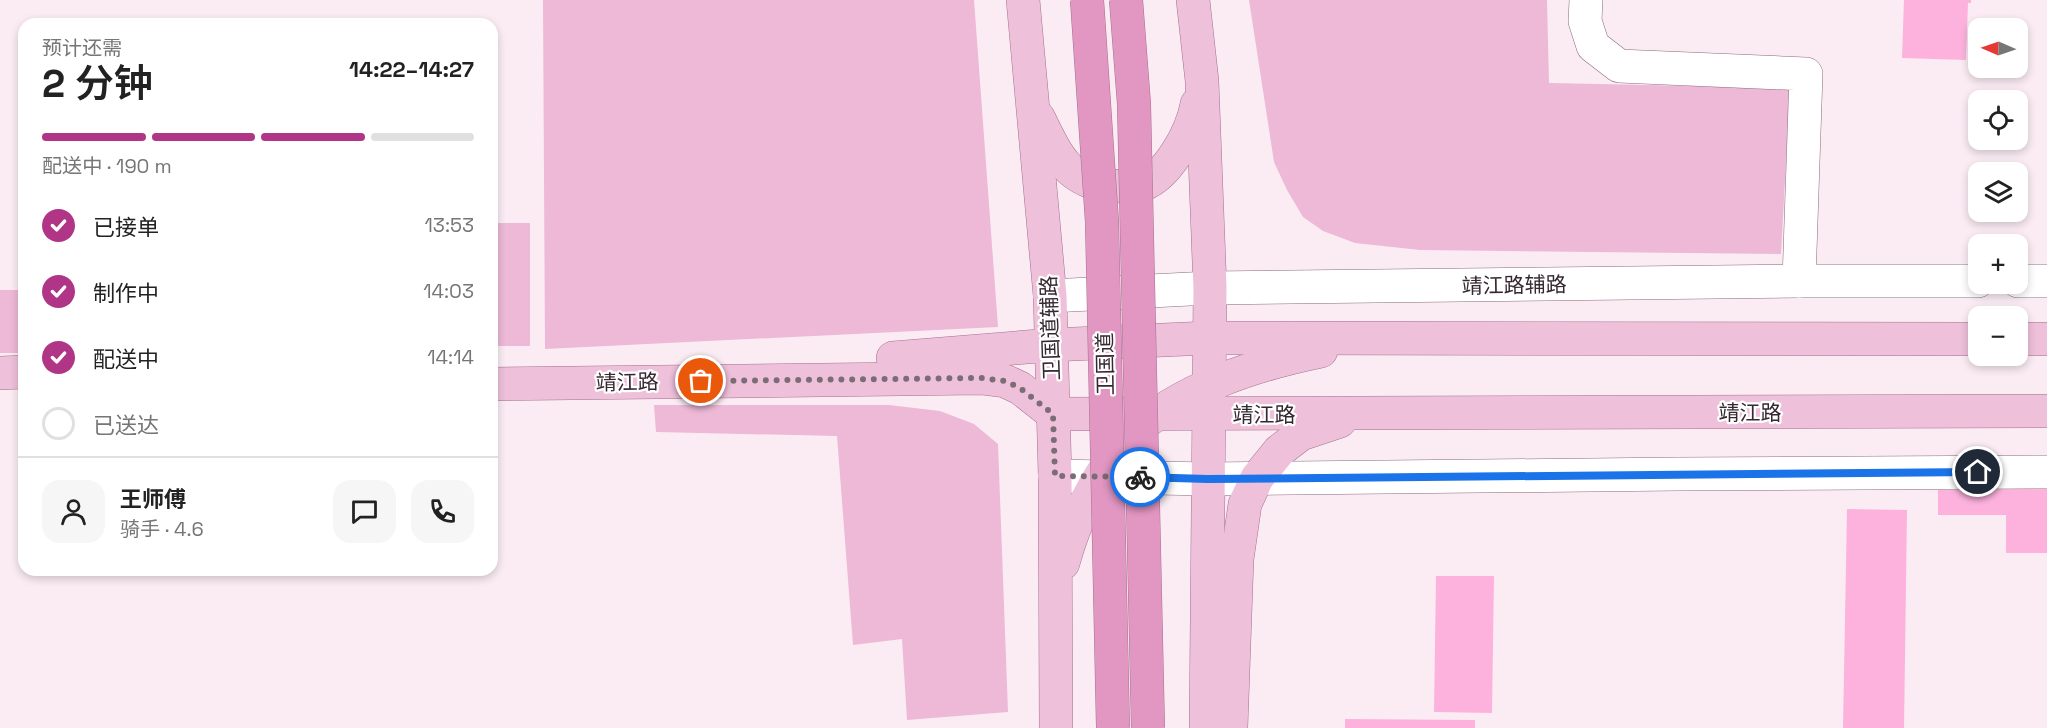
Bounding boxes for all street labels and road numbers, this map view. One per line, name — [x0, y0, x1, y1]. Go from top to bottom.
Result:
street label: 靖江路辅路 — [1461, 271, 1567, 299]
street label: 卫国道辅路 — [1035, 275, 1065, 381]
street label: 卫国道 — [1091, 332, 1119, 396]
street label: 靖江路 — [595, 368, 659, 396]
street label: 靖江路 — [1719, 399, 1782, 426]
street label: 靖江路 — [1233, 401, 1296, 428]

